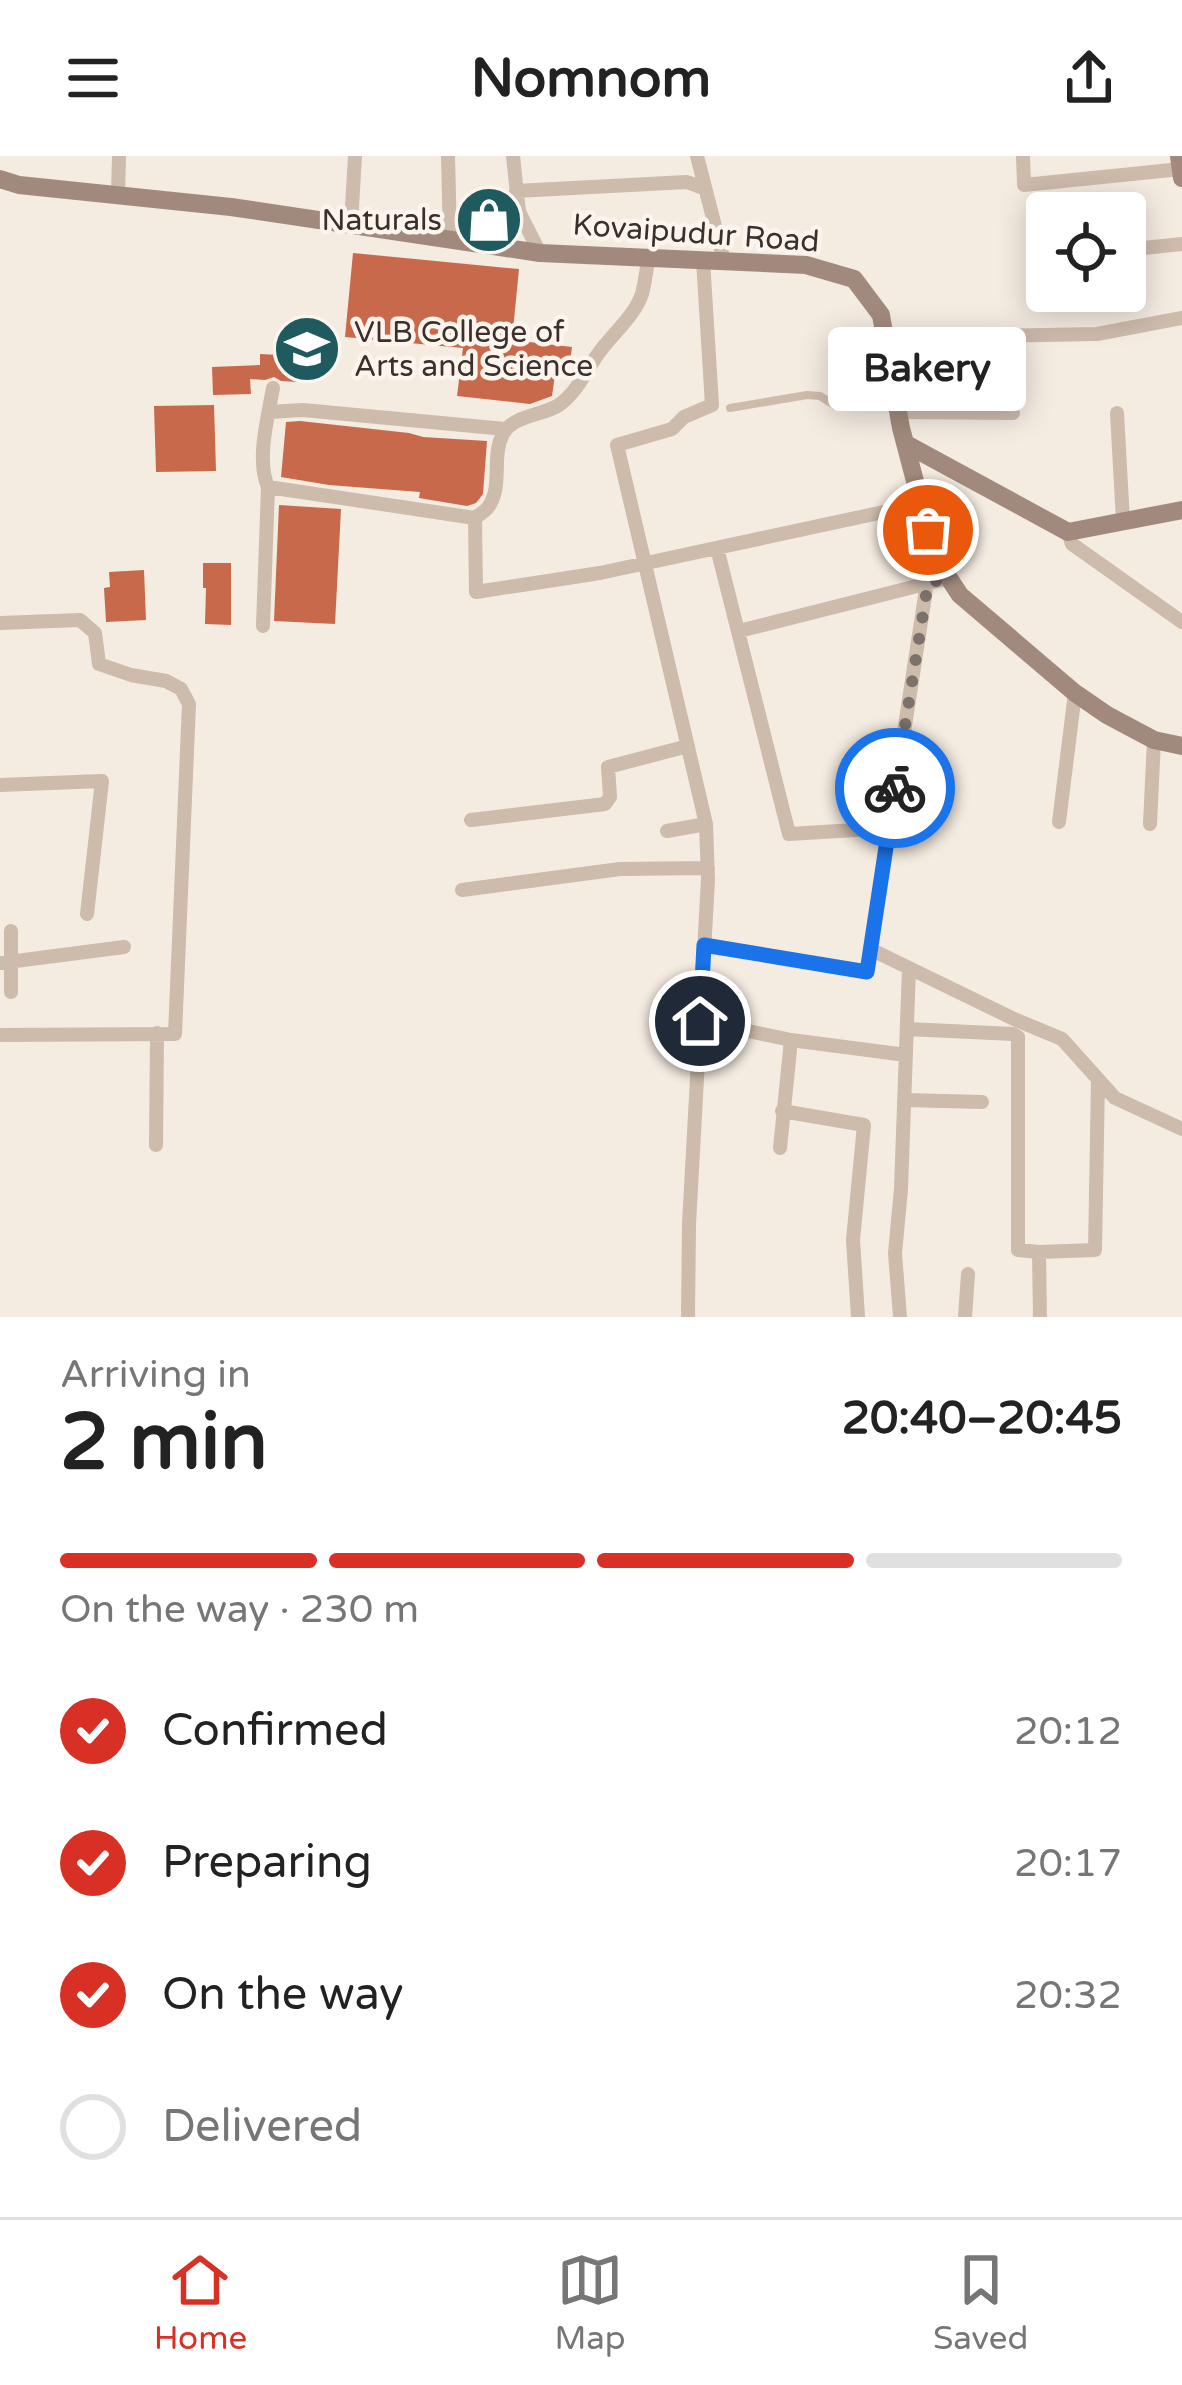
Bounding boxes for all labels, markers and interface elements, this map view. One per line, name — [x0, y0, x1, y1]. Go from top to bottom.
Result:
icon: menu — [60, 45, 126, 111]
icon: share — [1056, 45, 1122, 111]
text: Nomnom — [471, 46, 711, 111]
shop icon: Naturals — [454, 185, 524, 255]
map controls — [1026, 192, 1146, 312]
button: locate — [1026, 192, 1146, 312]
place label: Naturals — [321, 202, 442, 239]
street label: Kovaipudur Road — [571, 206, 821, 261]
school or university icon: VLB College of Arts and Science — [272, 314, 342, 384]
place label: VLB College of Arts and Science — [354, 314, 593, 385]
callout: Bakery — [829, 326, 1027, 410]
text: Bakery — [863, 345, 991, 392]
pin — [877, 479, 979, 581]
icon: bag — [895, 497, 961, 563]
courier — [835, 728, 955, 848]
icon: bike — [862, 755, 928, 821]
pin — [649, 970, 751, 1072]
icon: home — [667, 988, 733, 1054]
text: Arriving in — [60, 1351, 251, 1398]
text: 20:40–20:45 — [842, 1392, 1122, 1446]
text: 2 min — [60, 1396, 268, 1490]
text: On the way · 230 m — [60, 1586, 419, 1633]
icon: check — [60, 1698, 126, 1764]
text: Confirmed — [162, 1704, 388, 1758]
text: 20:12 — [1014, 1708, 1122, 1755]
icon: check — [60, 1830, 126, 1896]
text: Preparing — [162, 1836, 372, 1890]
text: 20:17 — [1014, 1840, 1122, 1887]
icon: check — [60, 1962, 126, 2028]
text: On the way — [162, 1968, 403, 2022]
text: 20:32 — [1014, 1972, 1122, 2019]
text: Delivered — [162, 2100, 362, 2154]
tab: Home — [154, 2247, 247, 2358]
tab: Map — [554, 2247, 626, 2358]
tab: Saved — [933, 2247, 1028, 2358]

